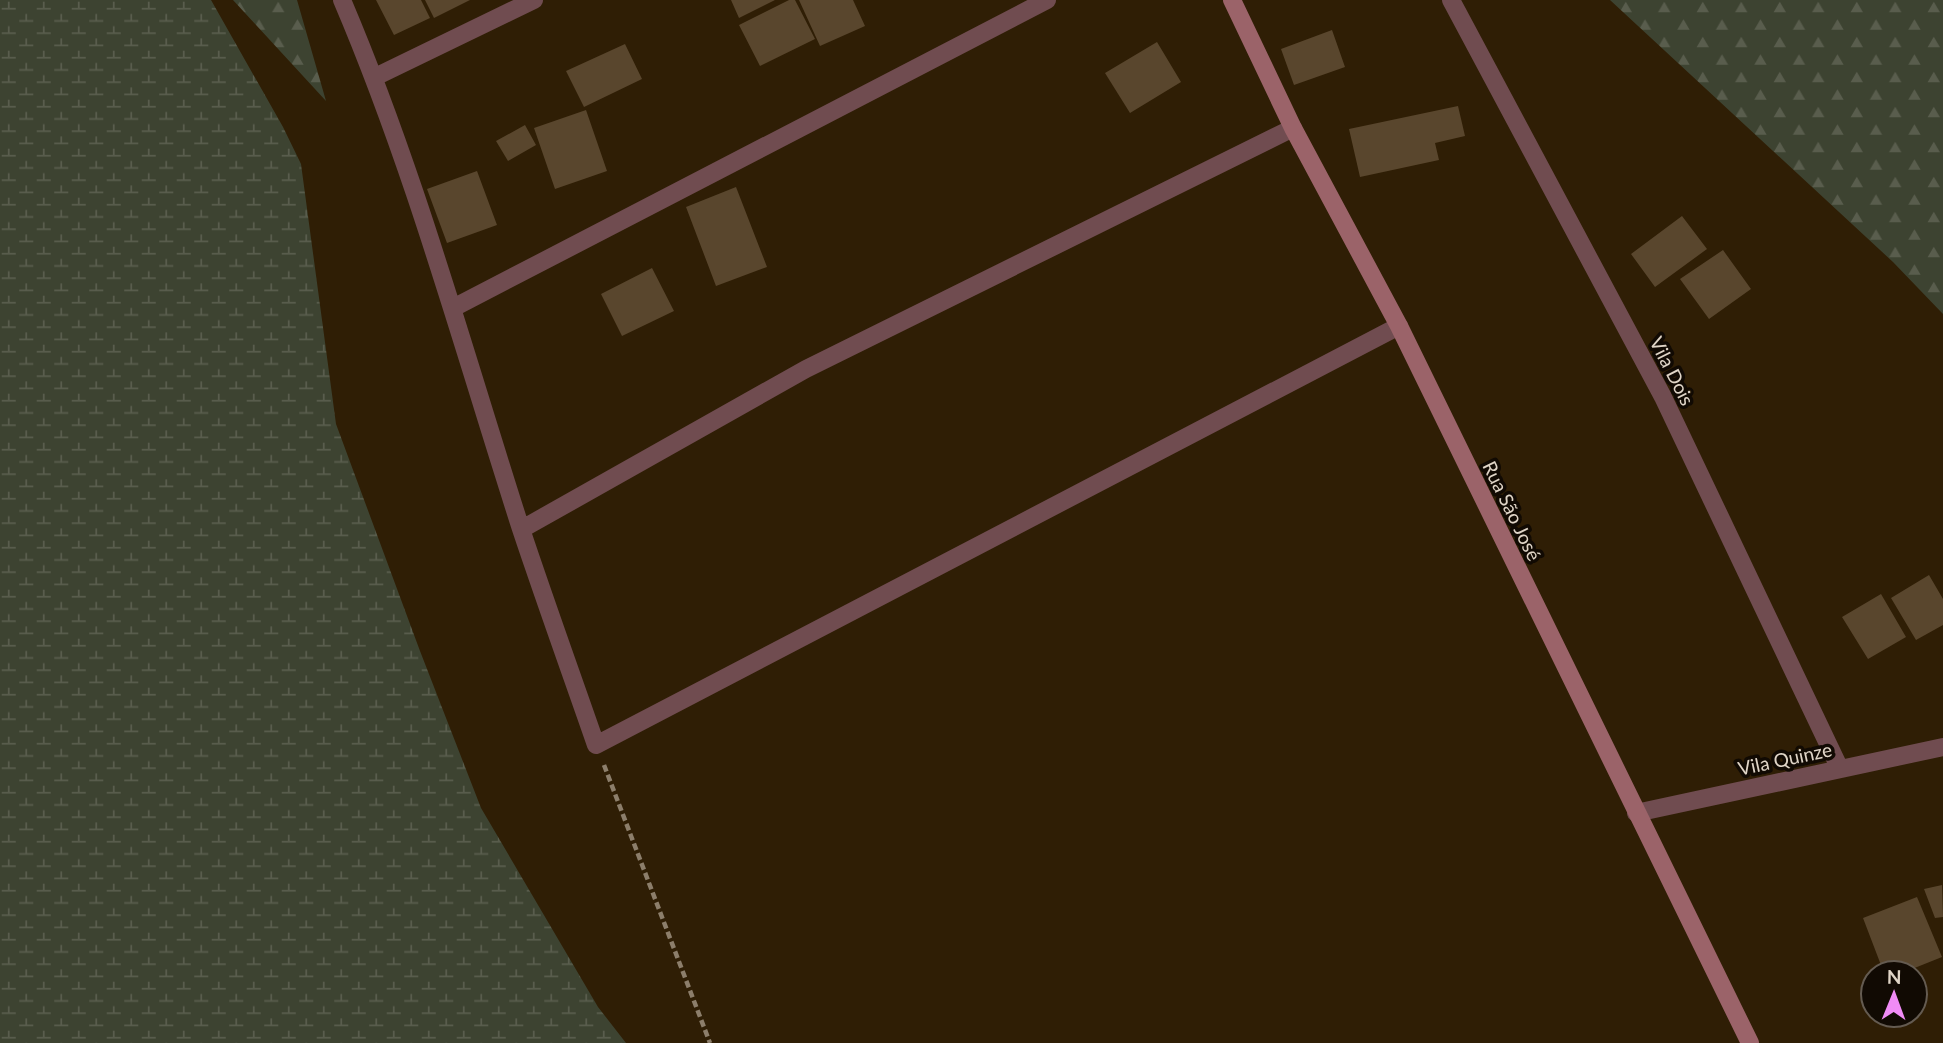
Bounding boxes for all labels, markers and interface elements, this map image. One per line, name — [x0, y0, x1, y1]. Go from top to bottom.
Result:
street label: Vila Dois — [1645, 333, 1700, 409]
street label: Rua São José — [1478, 457, 1546, 564]
street label: Vila Quinze — [1736, 737, 1834, 780]
north arrow — [1859, 959, 1929, 1029]
text: N — [1887, 965, 1902, 988]

